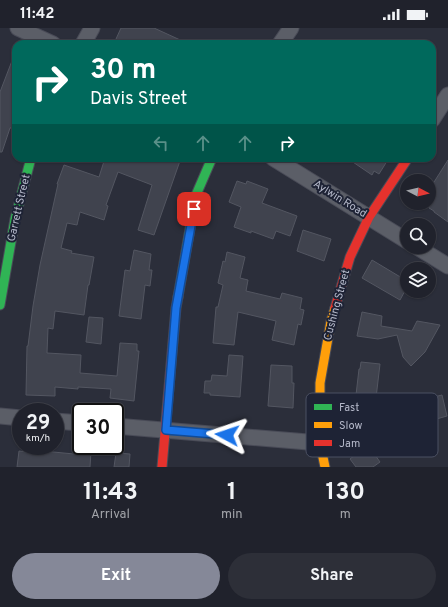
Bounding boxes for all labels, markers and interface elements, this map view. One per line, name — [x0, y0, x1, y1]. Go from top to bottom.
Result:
text: 11:42 — [20, 5, 54, 24]
text: 30 m — [90, 53, 156, 89]
icon: right — [24, 56, 76, 108]
text: Davis Street — [90, 88, 187, 111]
icon: left — [150, 132, 172, 154]
icon: ahead — [192, 132, 214, 154]
icon: ahead — [234, 132, 256, 154]
icon: right — [276, 132, 298, 154]
street label: Garrett Street — [4, 173, 34, 243]
north arrow — [400, 174, 436, 210]
map controls — [400, 174, 436, 298]
street label: Aylwin Road — [311, 177, 369, 221]
pin — [177, 192, 211, 226]
icon: arrive — [183, 198, 205, 220]
button: search — [400, 218, 436, 254]
button: layers — [400, 262, 436, 298]
street label: Cushing Street — [321, 268, 353, 342]
legend — [306, 393, 438, 457]
text: Fast — [339, 401, 359, 415]
speed limit sign: 30 — [72, 403, 124, 455]
text: 29 — [26, 411, 50, 437]
position arrow — [206, 414, 248, 456]
text: Slow — [339, 419, 362, 433]
text: km/h — [26, 432, 50, 445]
text: Jam — [339, 437, 360, 451]
text: 11:43 — [83, 478, 138, 508]
text: 1 — [227, 478, 237, 508]
text: 130 — [326, 478, 365, 508]
text: Arrival — [91, 507, 130, 523]
text: min — [221, 507, 243, 523]
text: m — [340, 507, 351, 523]
button: Exit — [12, 553, 220, 599]
button: Share — [228, 553, 436, 599]

